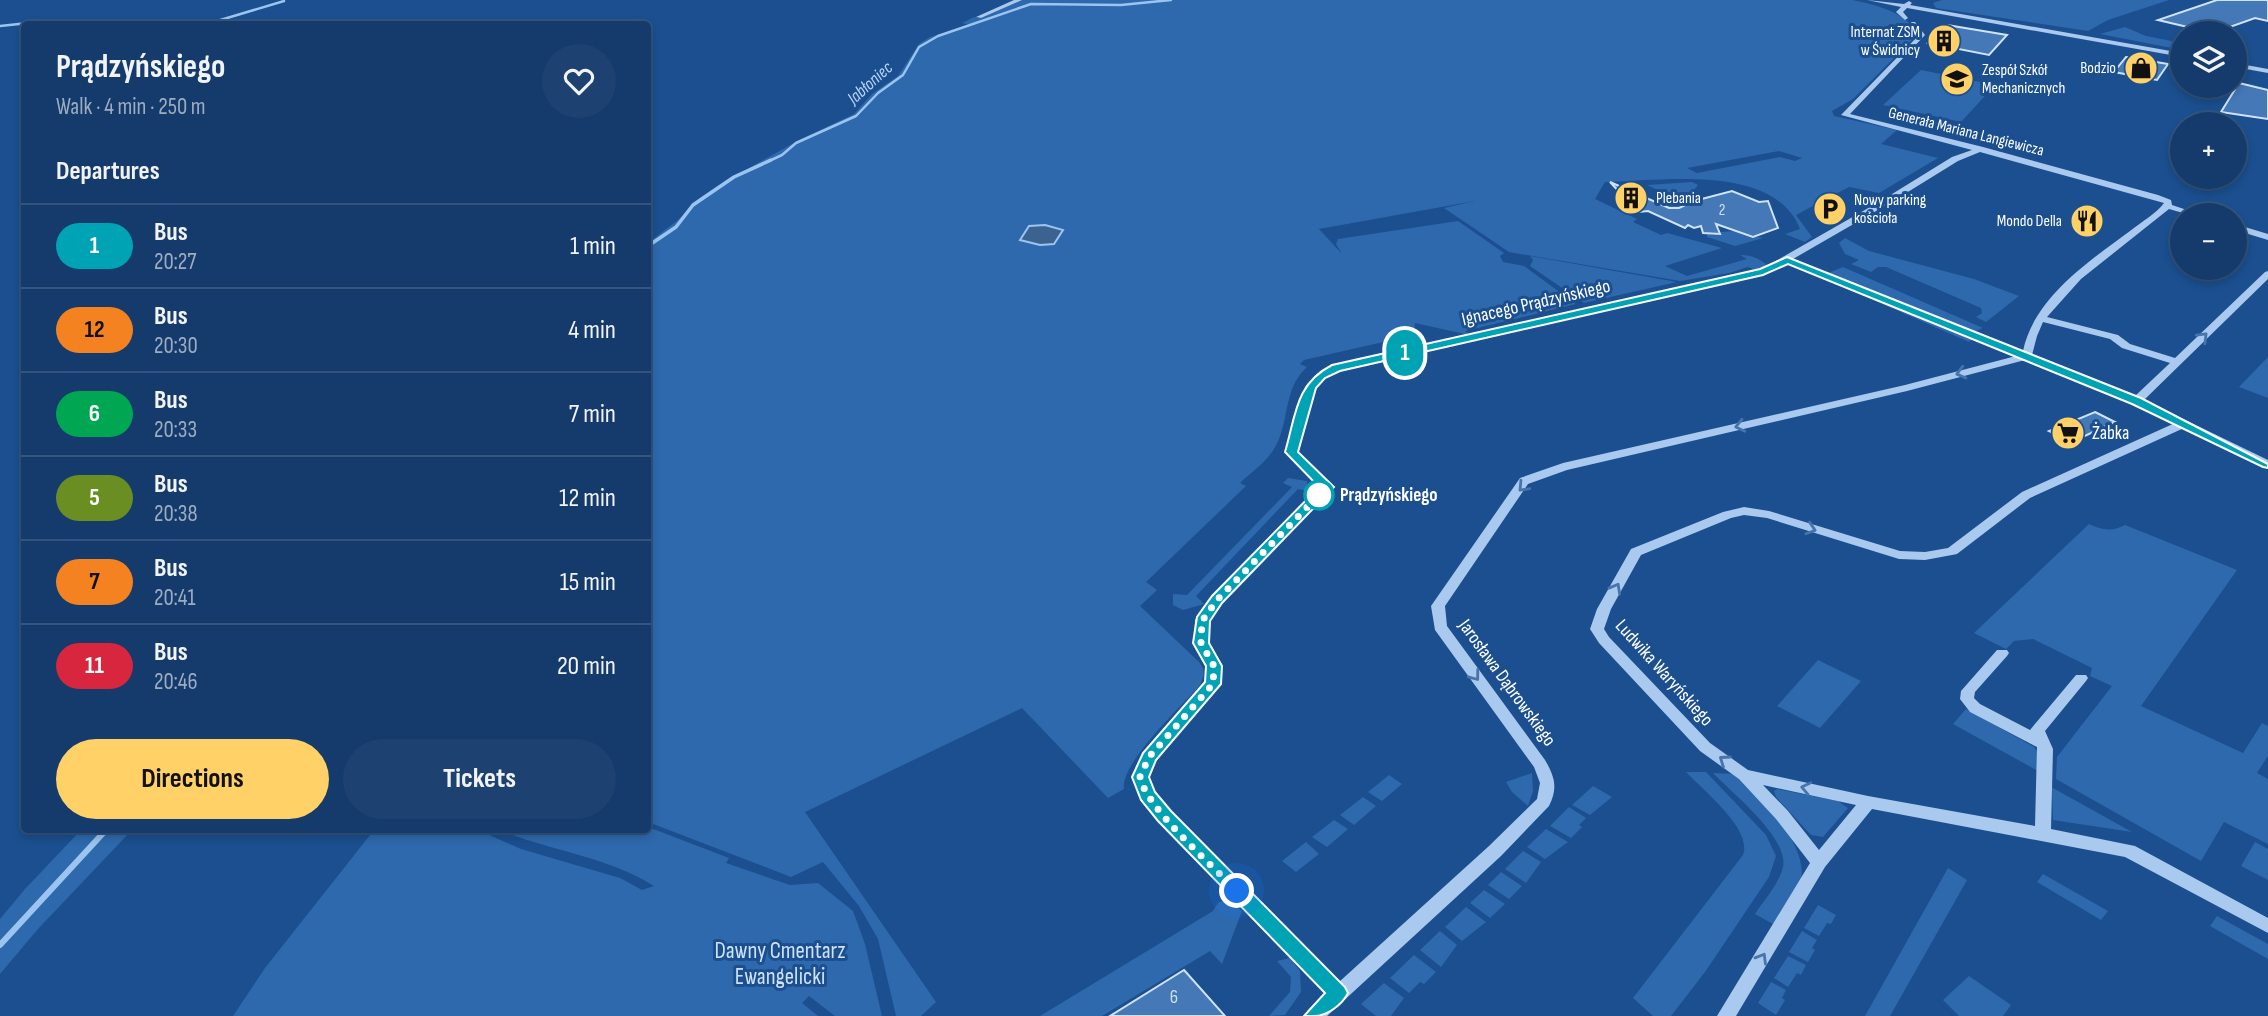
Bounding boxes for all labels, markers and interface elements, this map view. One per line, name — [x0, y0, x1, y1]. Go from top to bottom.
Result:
map controls — [2170, 21, 2247, 280]
button: layers — [2170, 21, 2247, 98]
building icon: Internat ZSM w Świdnicy — [1925, 22, 1963, 60]
place label: Internat ZSM w Świdnicy — [1851, 23, 1920, 60]
button: heart — [542, 44, 616, 118]
text: Prądzyńskiego — [56, 47, 225, 87]
shop icon: Bodzio — [2122, 49, 2160, 87]
water label: Jabłoniec — [842, 57, 897, 109]
place label: Bodzio — [2080, 59, 2116, 78]
school or university icon: Zespół Szkół Mechanicznych — [1938, 60, 1976, 98]
place label: Zespół Szkół Mechanicznych — [1982, 61, 2065, 98]
text: Walk · 4 min · 250 m — [56, 93, 206, 121]
street label: Generała Mariana Langiewicza — [1886, 103, 2046, 161]
button: + — [2170, 112, 2247, 189]
text: Departures — [56, 156, 160, 187]
building icon: Plebania — [1612, 179, 1650, 217]
place label: Plebania — [1656, 189, 1701, 208]
parking icon: Nowy parking kościoła — [1811, 190, 1849, 228]
place label: Nowy parking kościoła — [1854, 191, 1926, 228]
house number: 2 — [1719, 201, 1725, 220]
restaurant icon: Mondo Della — [2068, 202, 2106, 240]
button: − — [2170, 203, 2247, 280]
place label: Mondo Della — [1997, 212, 2062, 231]
text: Bus — [154, 217, 188, 248]
text: 1 — [90, 231, 99, 260]
text: 1 min — [570, 231, 616, 262]
text: 20:27 — [154, 248, 197, 276]
street label: Ignacego Prądzyńskiego — [1459, 275, 1613, 331]
text: Bus — [154, 301, 188, 332]
text: 12 — [84, 315, 105, 344]
text: 4 min — [568, 315, 616, 346]
line badge: 1 — [1382, 330, 1428, 376]
text: 20:30 — [154, 332, 198, 360]
one-way arrow — [2195, 332, 2208, 345]
text: 1 — [1400, 338, 1410, 367]
one-way arrow — [1955, 365, 1967, 380]
text: Bus — [154, 385, 188, 416]
text: 6 — [89, 399, 100, 428]
text: 7 min — [569, 399, 616, 430]
supermarket icon: Żabka — [2049, 414, 2087, 452]
text: 20:33 — [154, 416, 197, 444]
one-way arrow — [1734, 418, 1746, 432]
place label: Żabka — [2092, 422, 2129, 445]
text: Bus — [154, 469, 188, 500]
one-way arrow — [1519, 479, 1531, 492]
marker: Prądzyńskiego — [1304, 480, 1334, 510]
text: 5 — [89, 483, 100, 512]
text: 12 min — [559, 483, 616, 514]
place label: Prądzyńskiego — [1340, 484, 1437, 507]
text: 20:38 — [154, 500, 198, 528]
one-way arrow — [1805, 521, 1817, 535]
text: Bus — [154, 553, 188, 584]
text: 7 — [89, 567, 100, 596]
text: 15 min — [560, 567, 616, 598]
one-way arrow — [1607, 583, 1621, 595]
text: 20:41 — [154, 584, 196, 612]
street label: Jarosława Dąbrowskiego — [1453, 614, 1561, 751]
street label: Ludwika Waryńskiego — [1610, 615, 1718, 731]
text: Bus — [154, 637, 188, 668]
text: 11 — [85, 651, 104, 680]
text: 20 min — [557, 651, 616, 682]
text: 20:46 — [154, 668, 198, 696]
one-way arrow — [1466, 668, 1479, 681]
button: Directions — [56, 739, 329, 819]
button: Tickets — [343, 739, 616, 819]
one-way arrow — [1719, 756, 1732, 768]
one-way arrow — [1800, 782, 1812, 797]
your location — [1219, 873, 1254, 908]
park label: Dawny Cmentarz Ewangelicki — [715, 937, 845, 991]
one-way arrow — [1754, 953, 1767, 966]
house number: 6 — [1170, 986, 1178, 1009]

